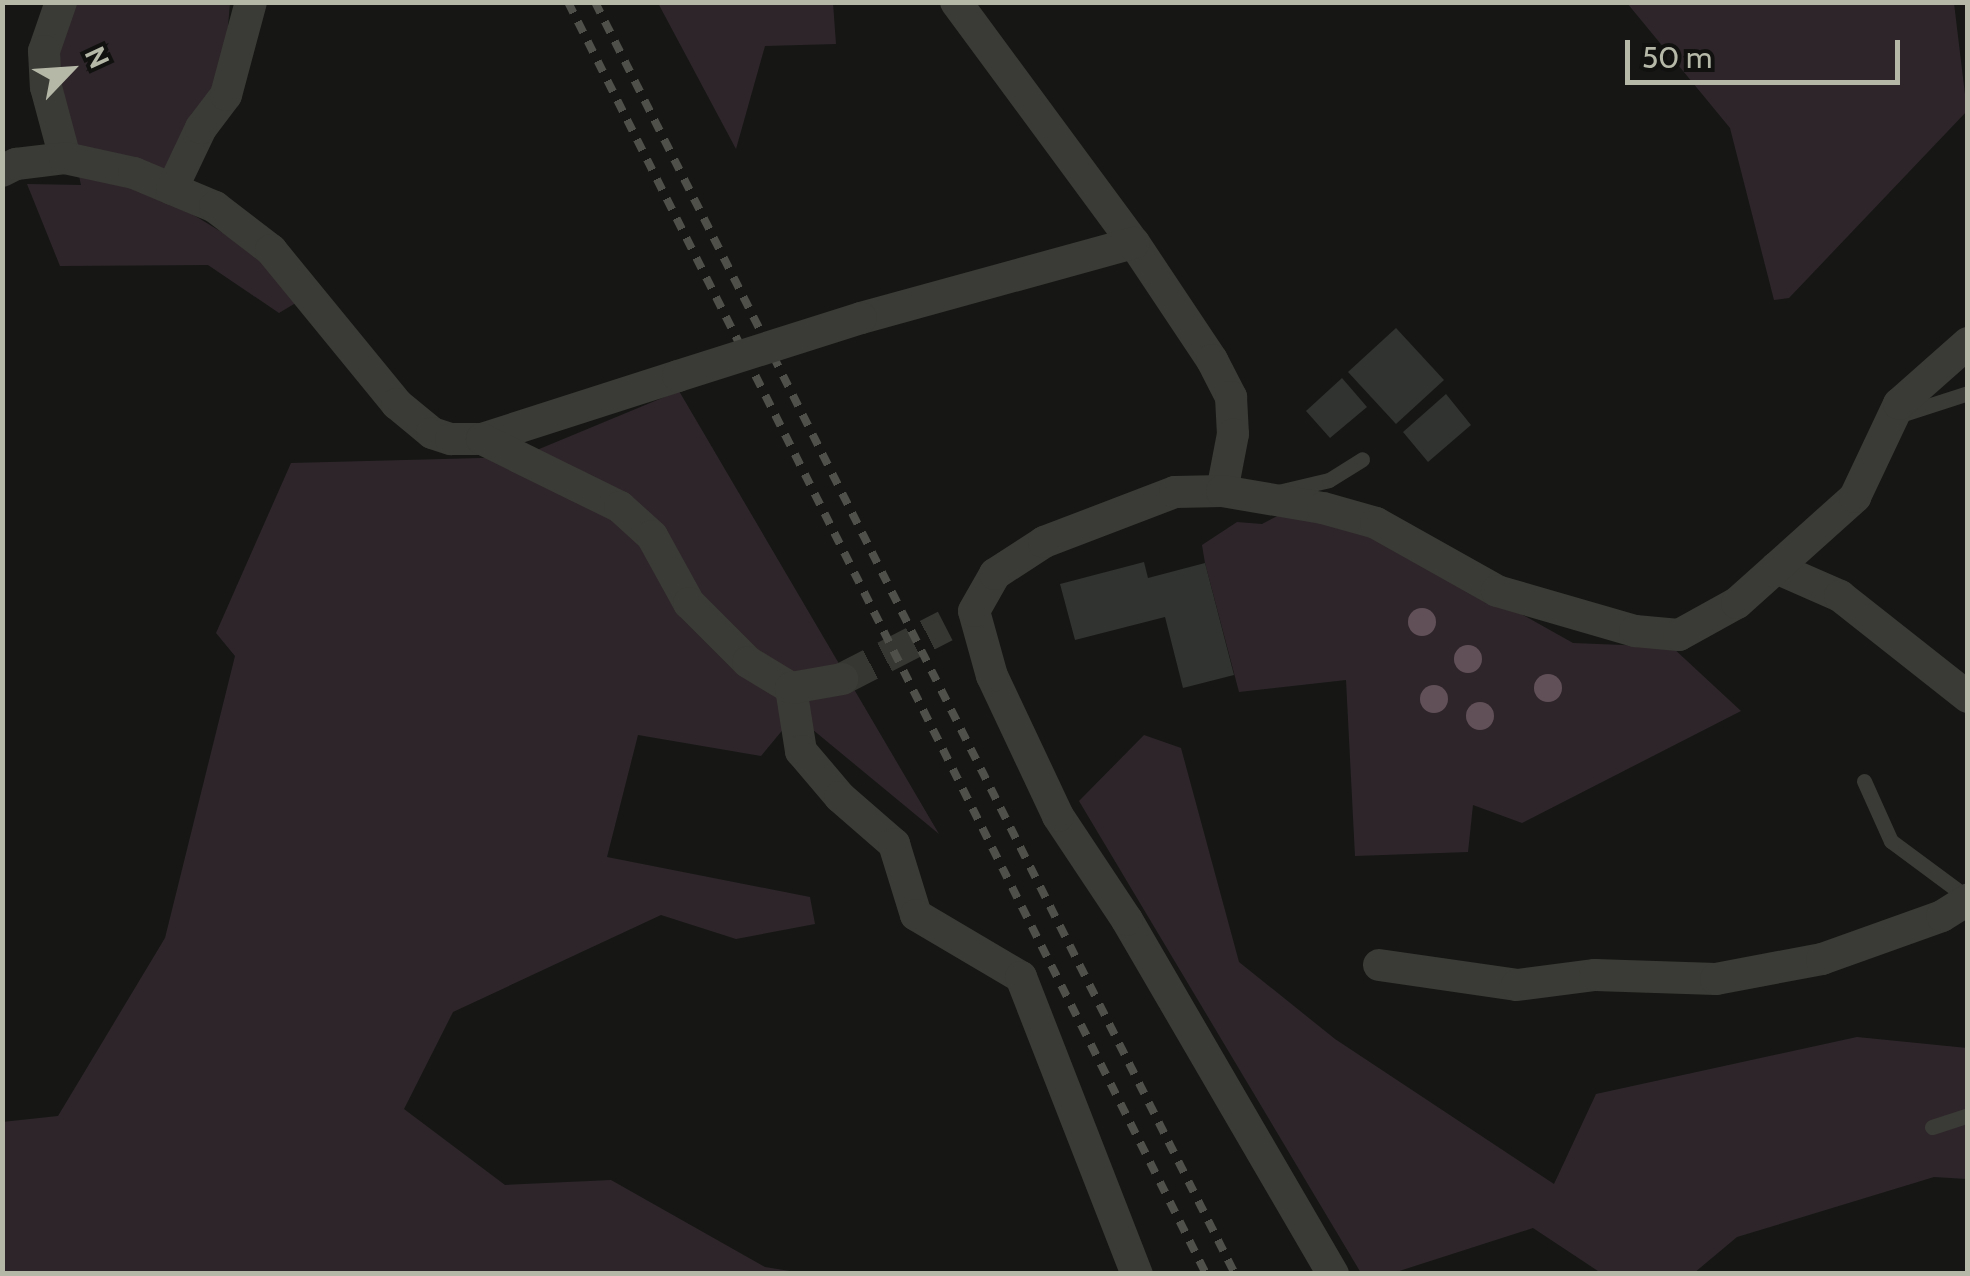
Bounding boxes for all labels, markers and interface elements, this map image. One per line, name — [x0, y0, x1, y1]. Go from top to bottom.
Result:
north arrow — [20, 20, 120, 120]
scale bar — [1630, 20, 1905, 82]
text: 50 m — [1642, 39, 1712, 76]
text: N — [78, 41, 117, 73]

